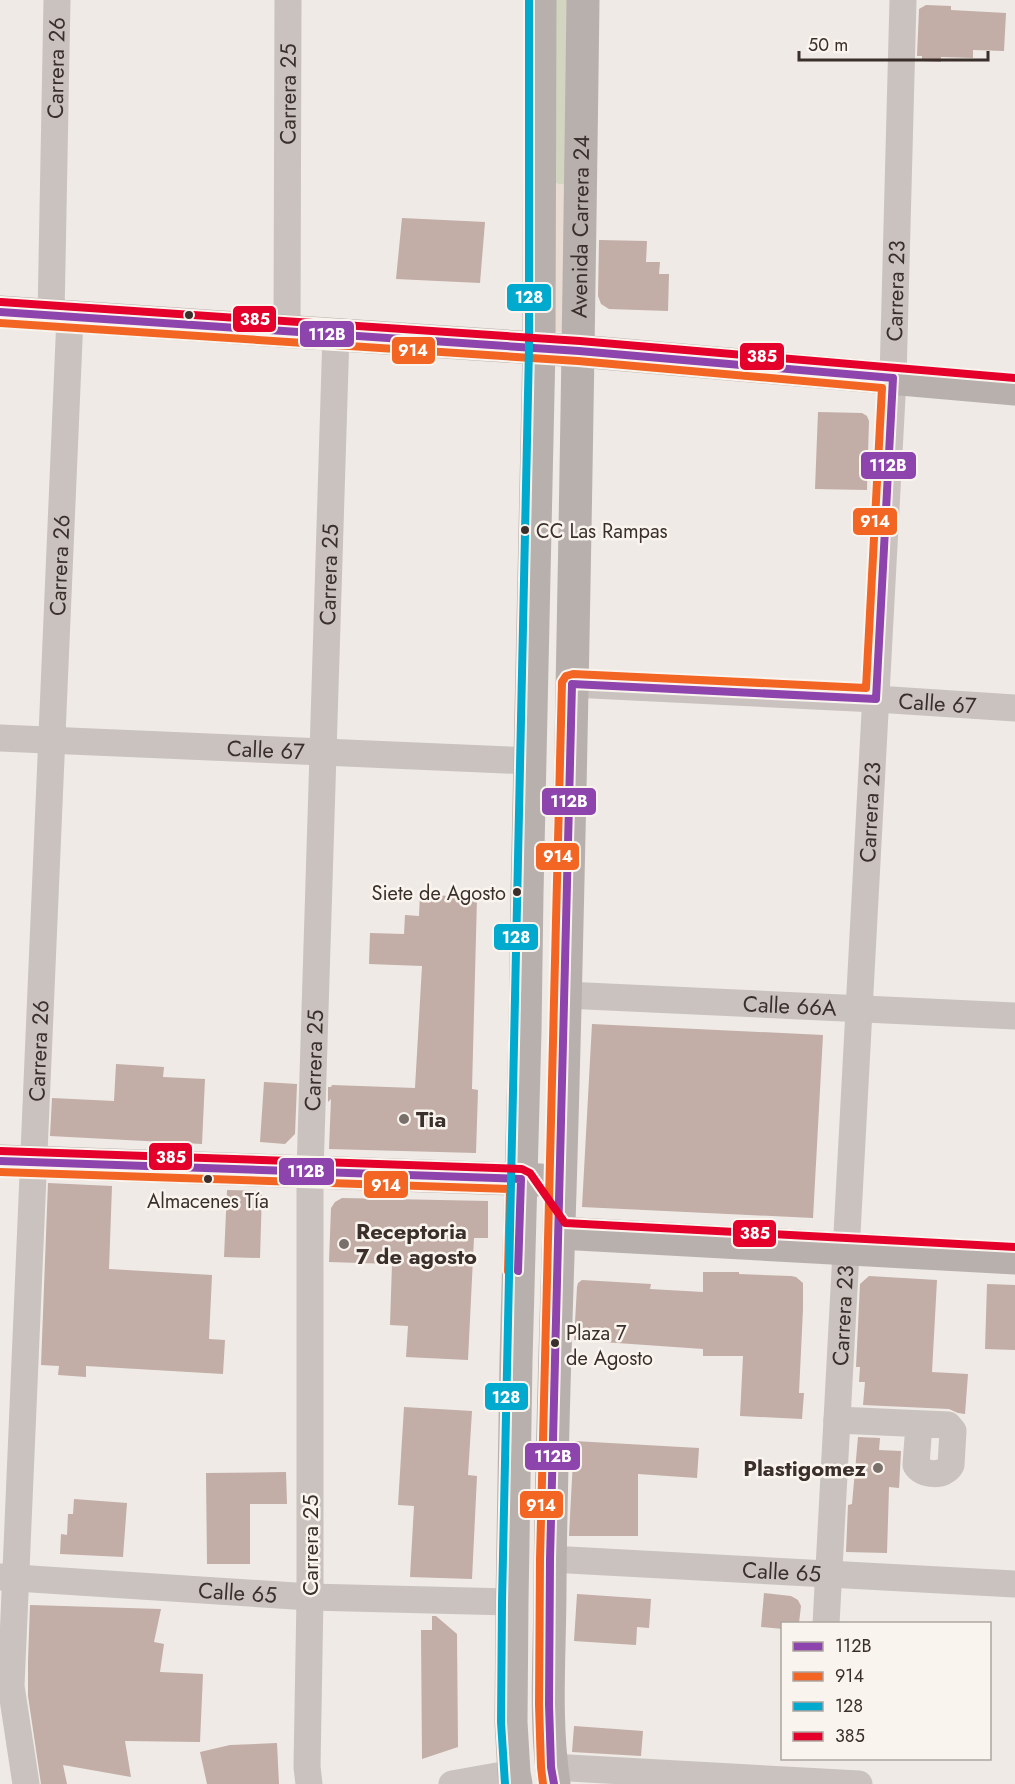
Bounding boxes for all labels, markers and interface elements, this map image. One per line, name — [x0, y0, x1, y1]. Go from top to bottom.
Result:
street label: Carrera 26 — [39, 17, 73, 119]
scale bar — [799, 24, 988, 62]
text: 50 m — [808, 32, 848, 58]
street label: Carrera 25 — [272, 43, 304, 145]
street label: Avenida Carrera 24 — [563, 135, 597, 318]
street label: Carrera 23 — [878, 240, 913, 342]
line badge: 128 — [506, 283, 552, 312]
text: 128 — [515, 286, 543, 309]
line badge: 385 — [232, 305, 277, 333]
text: 385 — [240, 308, 270, 331]
unlabelled marker — [183, 309, 195, 321]
line badge: 112B — [299, 320, 355, 348]
text: 112B — [308, 323, 346, 346]
line badge: 914 — [391, 336, 436, 365]
text: 914 — [398, 339, 428, 362]
line badge: 385 — [739, 342, 785, 371]
text: 385 — [747, 345, 777, 368]
line badge: 112B — [860, 451, 917, 480]
text: 112B — [869, 454, 907, 477]
line badge: 914 — [852, 507, 898, 536]
text: 914 — [860, 510, 890, 533]
street label: Carrera 26 — [41, 514, 77, 617]
place label: CC Las Rampas — [536, 517, 668, 546]
street label: Carrera 25 — [311, 523, 346, 626]
marker: CC Las Rampas — [519, 524, 531, 536]
street label: Calle 67 — [898, 684, 978, 721]
street label: Calle 67 — [226, 732, 306, 767]
street label: Carrera 23 — [851, 761, 888, 863]
line badge: 112B — [541, 787, 597, 816]
text: 112B — [550, 790, 588, 813]
line badge: 914 — [535, 842, 580, 871]
text: 914 — [543, 845, 573, 868]
place label: Siete de Agosto — [371, 879, 506, 908]
marker: Siete de Agosto — [511, 886, 523, 898]
line badge: 128 — [493, 923, 539, 951]
text: 128 — [502, 926, 530, 949]
street label: Calle 66A — [742, 987, 838, 1024]
street label: Carrera 26 — [20, 999, 57, 1102]
street label: Carrera 25 — [296, 1009, 331, 1111]
place label: Tia — [416, 1103, 446, 1135]
marker: Tia — [397, 1112, 411, 1126]
line badge: 385 — [148, 1142, 193, 1171]
text: 385 — [156, 1146, 186, 1169]
line badge: 112B — [278, 1157, 335, 1186]
text: 112B — [287, 1160, 325, 1183]
line badge: 914 — [363, 1170, 409, 1199]
marker: Almacenes Tía — [202, 1173, 214, 1185]
text: 914 — [371, 1174, 401, 1197]
place label: Almacenes Tía — [147, 1187, 269, 1216]
place label: Receptoria 7 de agosto — [356, 1215, 477, 1272]
line badge: 385 — [732, 1219, 777, 1248]
text: 385 — [740, 1222, 770, 1245]
marker: Receptoria 7 de agosto — [337, 1237, 351, 1251]
street label: Carrera 23 — [824, 1264, 861, 1367]
place label: Plaza 7 de Agosto — [566, 1319, 653, 1373]
marker: Plaza 7 de Agosto — [549, 1337, 561, 1349]
line badge: 128 — [484, 1382, 529, 1411]
text: 128 — [492, 1386, 520, 1409]
line badge: 112B — [524, 1442, 581, 1471]
text: 112B — [534, 1445, 572, 1468]
place label: Plastigomez — [743, 1452, 867, 1484]
marker: Plastigomez — [871, 1461, 885, 1475]
line badge: 914 — [519, 1490, 564, 1519]
street label: Carrera 25 — [294, 1494, 326, 1596]
text: 914 — [526, 1494, 556, 1517]
street label: Calle 65 — [741, 1553, 822, 1590]
street label: Calle 65 — [197, 1574, 278, 1611]
legend — [781, 1622, 991, 1760]
text: 112B — [835, 1633, 872, 1659]
text: 914 — [835, 1663, 864, 1689]
text: 128 — [835, 1693, 863, 1719]
text: 385 — [835, 1723, 865, 1749]

